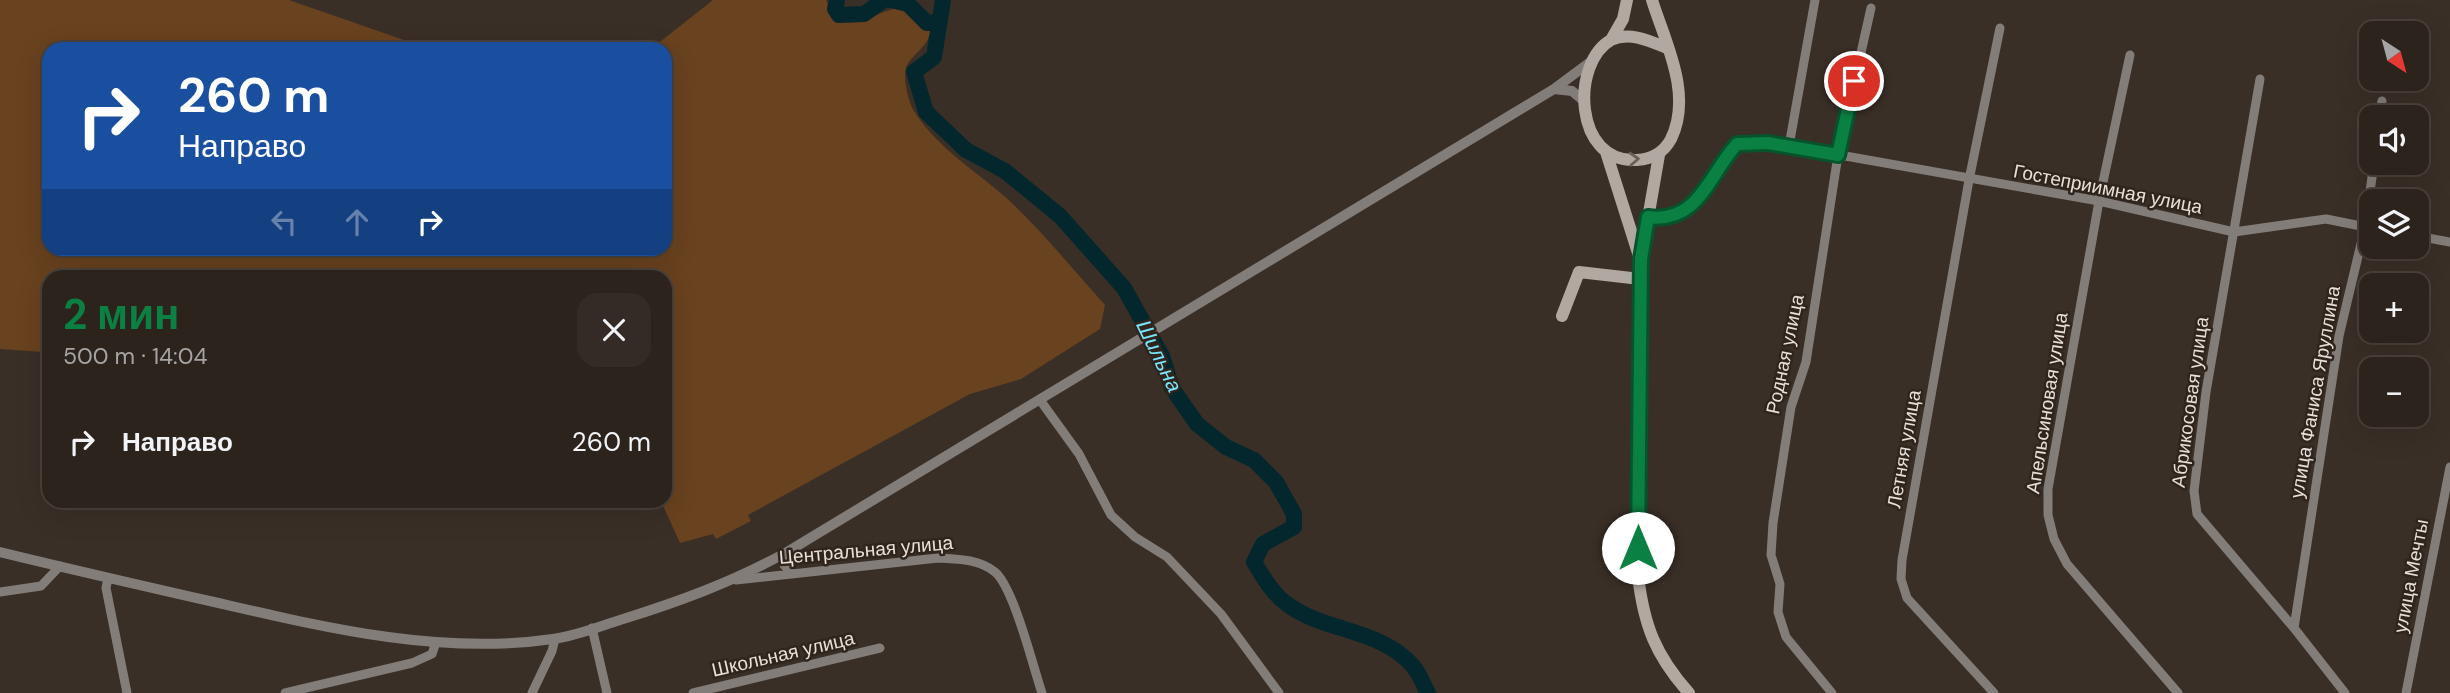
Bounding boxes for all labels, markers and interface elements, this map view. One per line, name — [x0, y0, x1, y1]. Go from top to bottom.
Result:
north arrow — [2359, 21, 2429, 91]
map controls — [2359, 21, 2429, 427]
pin — [1824, 51, 1884, 111]
icon: arrive — [1835, 62, 1873, 100]
text: 260 m — [178, 63, 329, 127]
icon: right — [63, 70, 154, 161]
button: sound — [2359, 105, 2429, 175]
text: Направо — [178, 125, 306, 167]
one-way arrow — [1629, 152, 1640, 167]
street label: Гостеприимная улица — [2011, 158, 2205, 220]
button: layers — [2359, 189, 2429, 259]
icon: left — [265, 203, 303, 241]
icon: ahead — [338, 203, 376, 241]
icon: right — [411, 203, 449, 241]
button: + — [2359, 273, 2429, 343]
street label: улица Фаниса Яруллина — [2284, 283, 2346, 500]
text: 2 мин — [63, 287, 179, 342]
street label: Родная улица — [1760, 291, 1810, 416]
button: close — [577, 293, 651, 367]
street label: Апельсиновая улица — [2020, 310, 2074, 495]
water label: Шильна — [1130, 315, 1188, 397]
street label: Абрикосовая улица — [2166, 315, 2214, 489]
text: 500 m · 14:04 — [63, 341, 207, 371]
button: − — [2359, 357, 2429, 427]
street label: Летняя улица — [1881, 388, 1927, 510]
icon: right — [63, 423, 101, 461]
text: Направо — [122, 425, 233, 459]
text: 260 m — [572, 425, 651, 459]
position arrow — [1601, 511, 1675, 585]
street label: улица Мечты — [2388, 517, 2434, 635]
street label: Центральная улица — [778, 530, 954, 570]
street label: Школьная улица — [709, 625, 857, 683]

